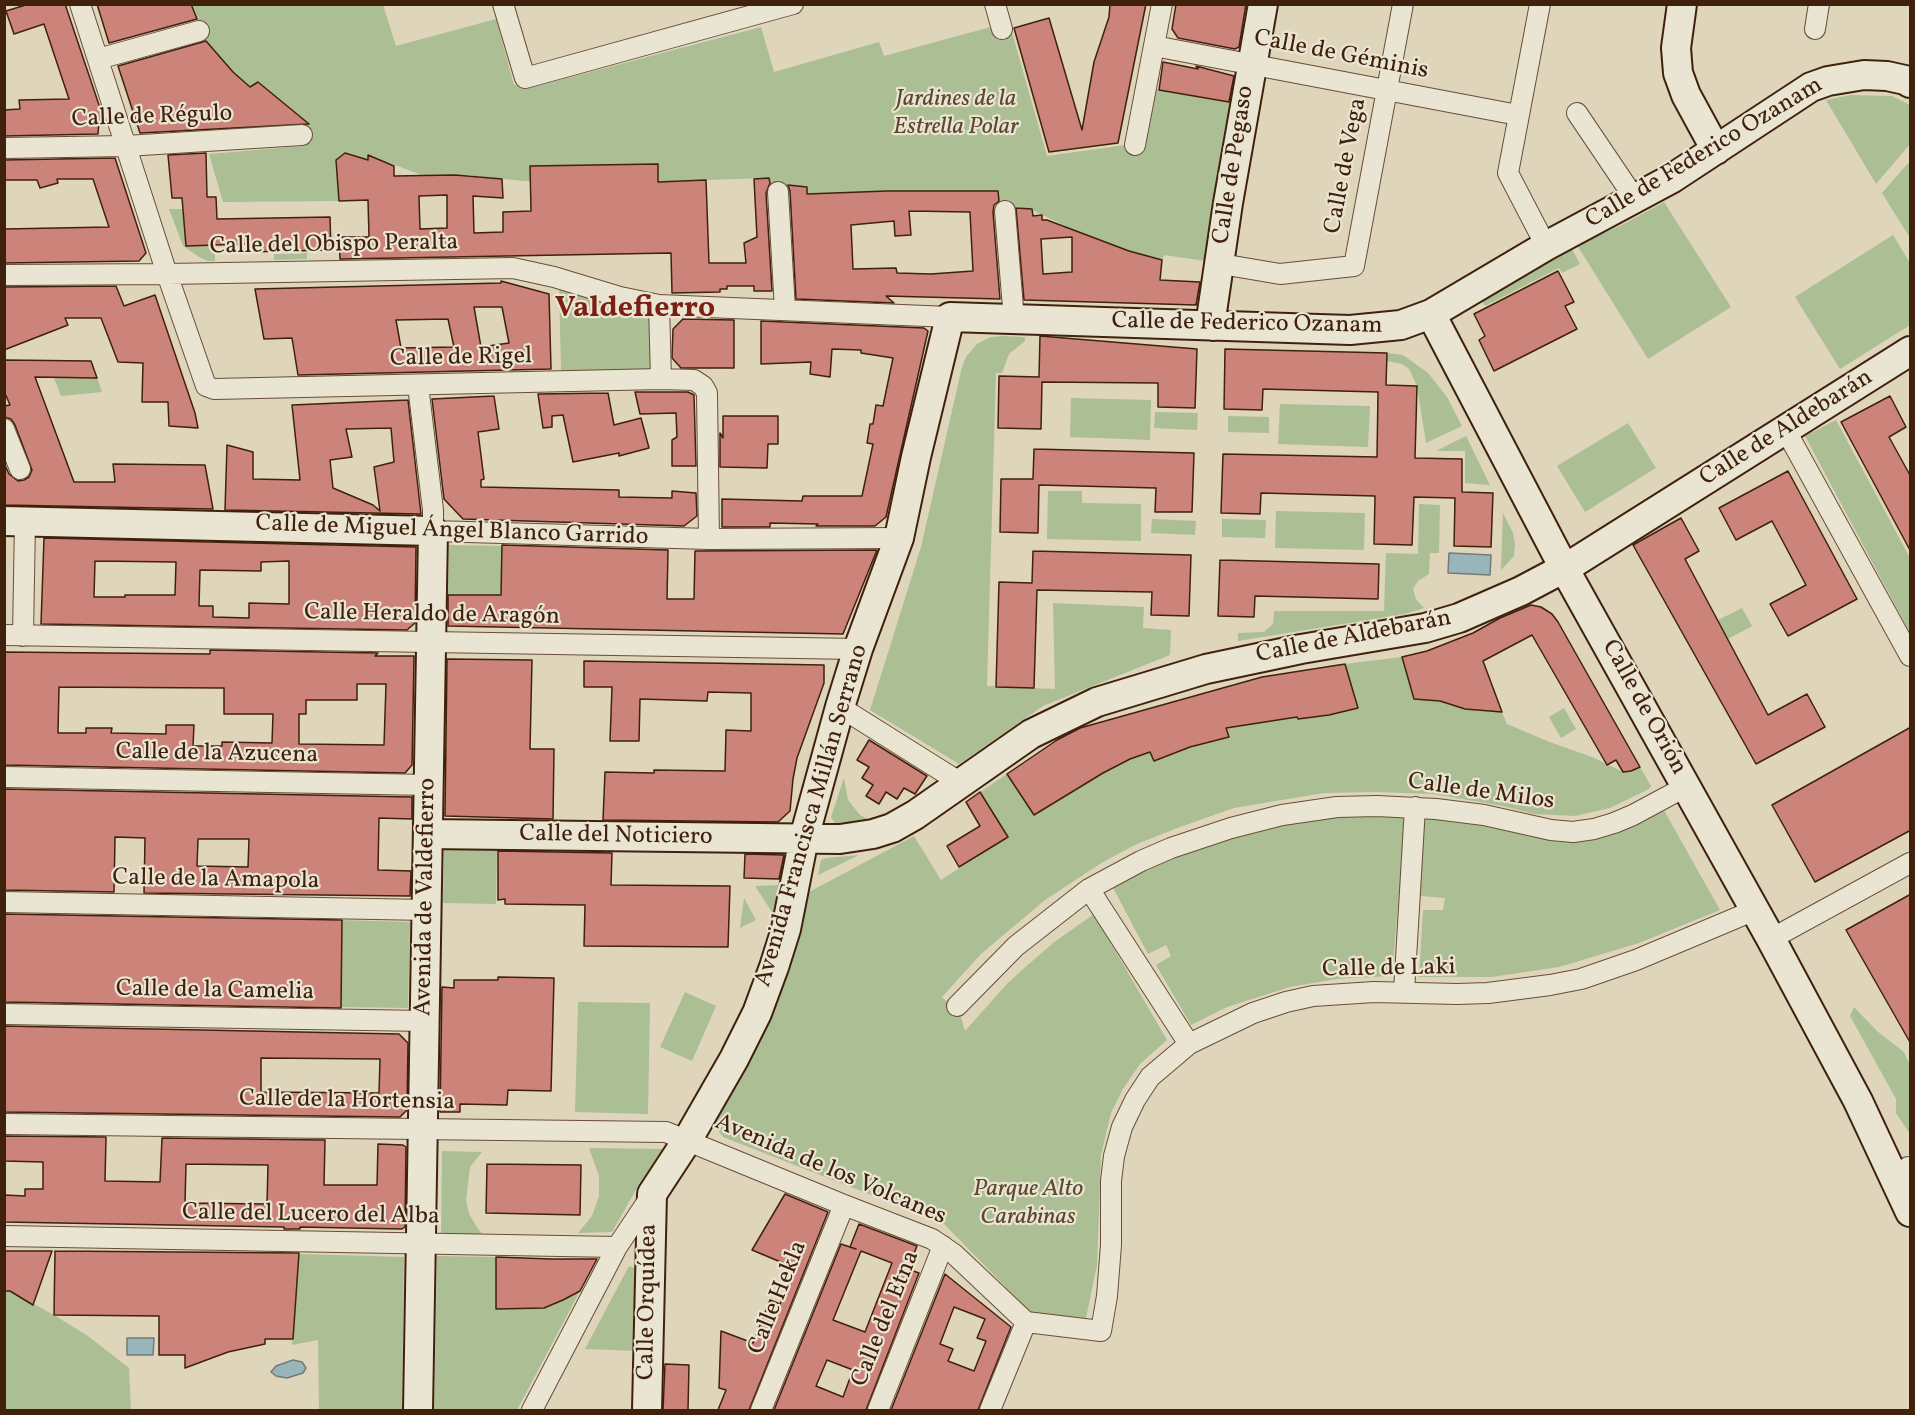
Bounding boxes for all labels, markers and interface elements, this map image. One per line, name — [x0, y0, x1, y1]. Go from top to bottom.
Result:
street label: Calle de Géminis — [1251, 25, 1431, 87]
street label: Calle de Federico Ozanam — [1581, 72, 1829, 236]
street label: Calle de Pegaso — [1208, 84, 1262, 246]
park label: Jardines de la Estrella Polar — [893, 87, 1019, 143]
street label: Calle de Vega — [1320, 96, 1374, 236]
street label: Calle de Régulo — [71, 101, 233, 135]
street label: Calle del Obispo Peralta — [209, 229, 459, 263]
district label: Valdefierro — [555, 292, 715, 328]
street label: Calle de Federico Ozanam — [1111, 308, 1383, 342]
street label: Calle de Rigel — [390, 343, 532, 375]
street label: Calle de Aldebarán — [1695, 364, 1879, 494]
street label: Calle de Miguel Ángel Blanco Garrido — [255, 511, 649, 553]
street label: Calle Heraldo de Aragón — [304, 599, 560, 633]
street label: Calle de Aldebarán — [1254, 605, 1454, 671]
street label: Calle de Orión — [1594, 636, 1692, 780]
street label: Avenida Francisca Millán Serrano — [750, 642, 876, 990]
street label: Calle de la Azucena — [115, 739, 319, 771]
street label: Calle de Milos — [1406, 768, 1556, 818]
street label: Avenida de Valdefierro — [411, 778, 443, 1016]
street label: Calle del Noticiero — [519, 821, 713, 853]
street label: Calle de la Amapola — [112, 865, 320, 897]
street label: Calle de Laki — [1322, 954, 1456, 986]
street label: Calle de la Camelia — [116, 976, 314, 1008]
street label: Calle de la Hortensia — [239, 1086, 455, 1118]
street label: Avenida de los Volcanes — [710, 1109, 950, 1233]
park label: Parque Alto Carabinas — [973, 1177, 1083, 1233]
street label: Calle del Lucero del Alba — [182, 1199, 440, 1233]
street label: Calle Orquídea — [633, 1224, 665, 1380]
street label: Calle Hekla — [743, 1237, 815, 1359]
street label: Calle del Etna — [847, 1247, 927, 1391]

